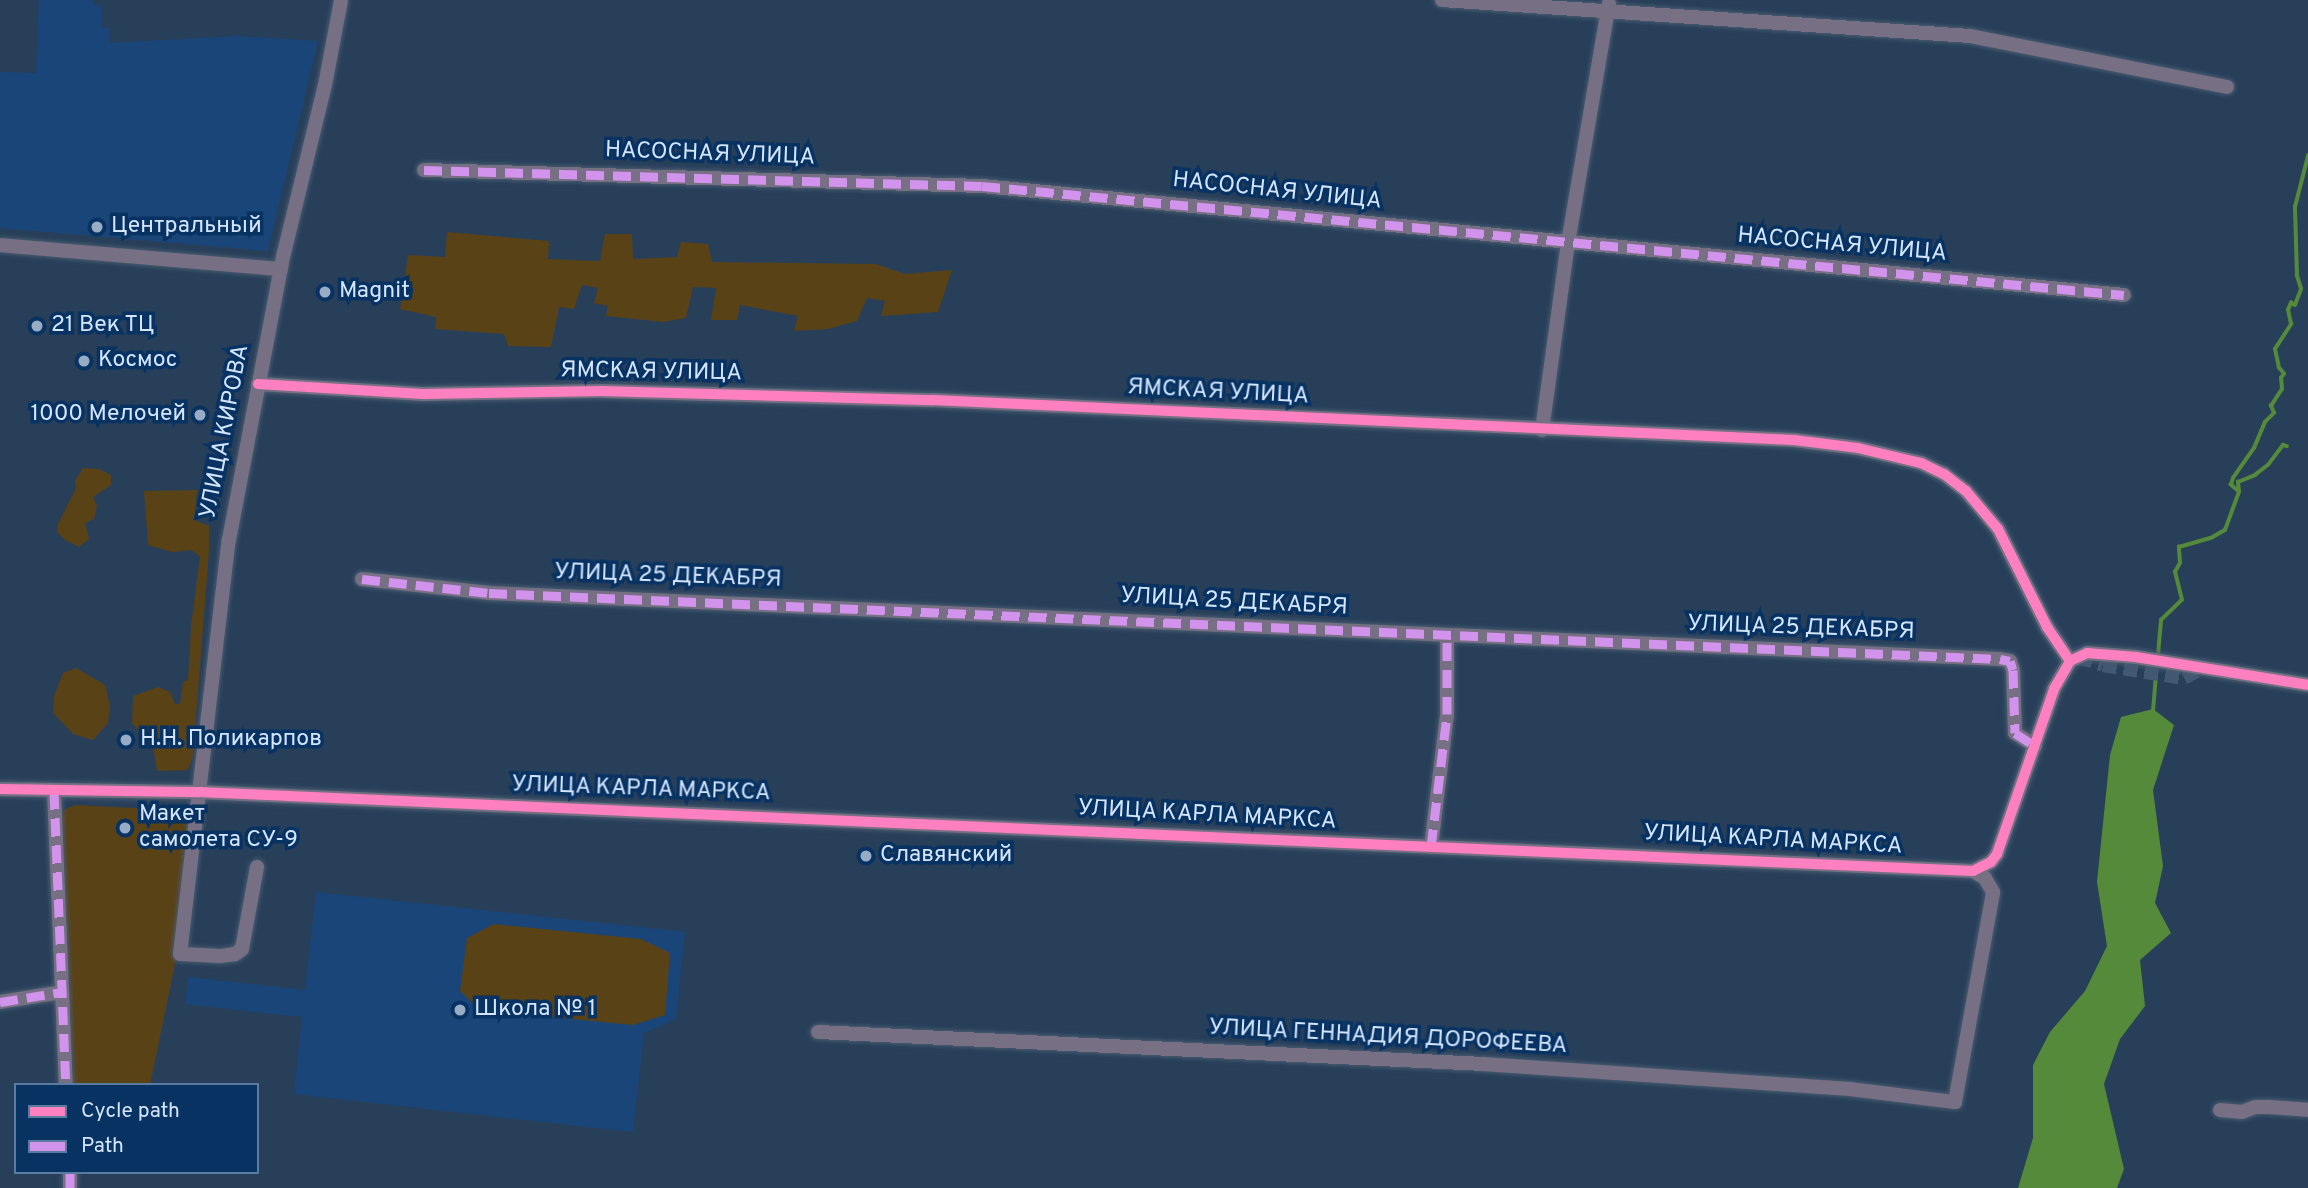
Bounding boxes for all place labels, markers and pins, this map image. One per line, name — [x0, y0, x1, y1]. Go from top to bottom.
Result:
place label: Центральный — [111, 213, 262, 241]
marker: Центральный — [89, 219, 105, 235]
place label: Magnit — [339, 278, 410, 306]
marker: Magnit — [317, 284, 333, 300]
place label: 21 Век ТЦ — [51, 312, 156, 340]
marker: 21 Век ТЦ — [29, 318, 45, 334]
place label: Космос — [98, 347, 177, 375]
marker: Космос — [76, 353, 92, 369]
place label: 1000 Мелочей — [31, 401, 186, 429]
marker: 1000 Мелочей — [192, 407, 208, 423]
place label: Н.Н. Поликарпов — [140, 726, 322, 754]
marker: Н.Н. Поликарпов — [118, 732, 134, 748]
place label: Макет самолета СУ-9 — [139, 801, 298, 855]
marker: Макет самолета СУ-9 — [117, 820, 133, 836]
place label: Славянский — [880, 842, 1012, 870]
marker: Славянский — [858, 848, 874, 864]
place label: Школа № 1 — [474, 996, 596, 1024]
marker: Школа № 1 — [452, 1002, 468, 1018]

